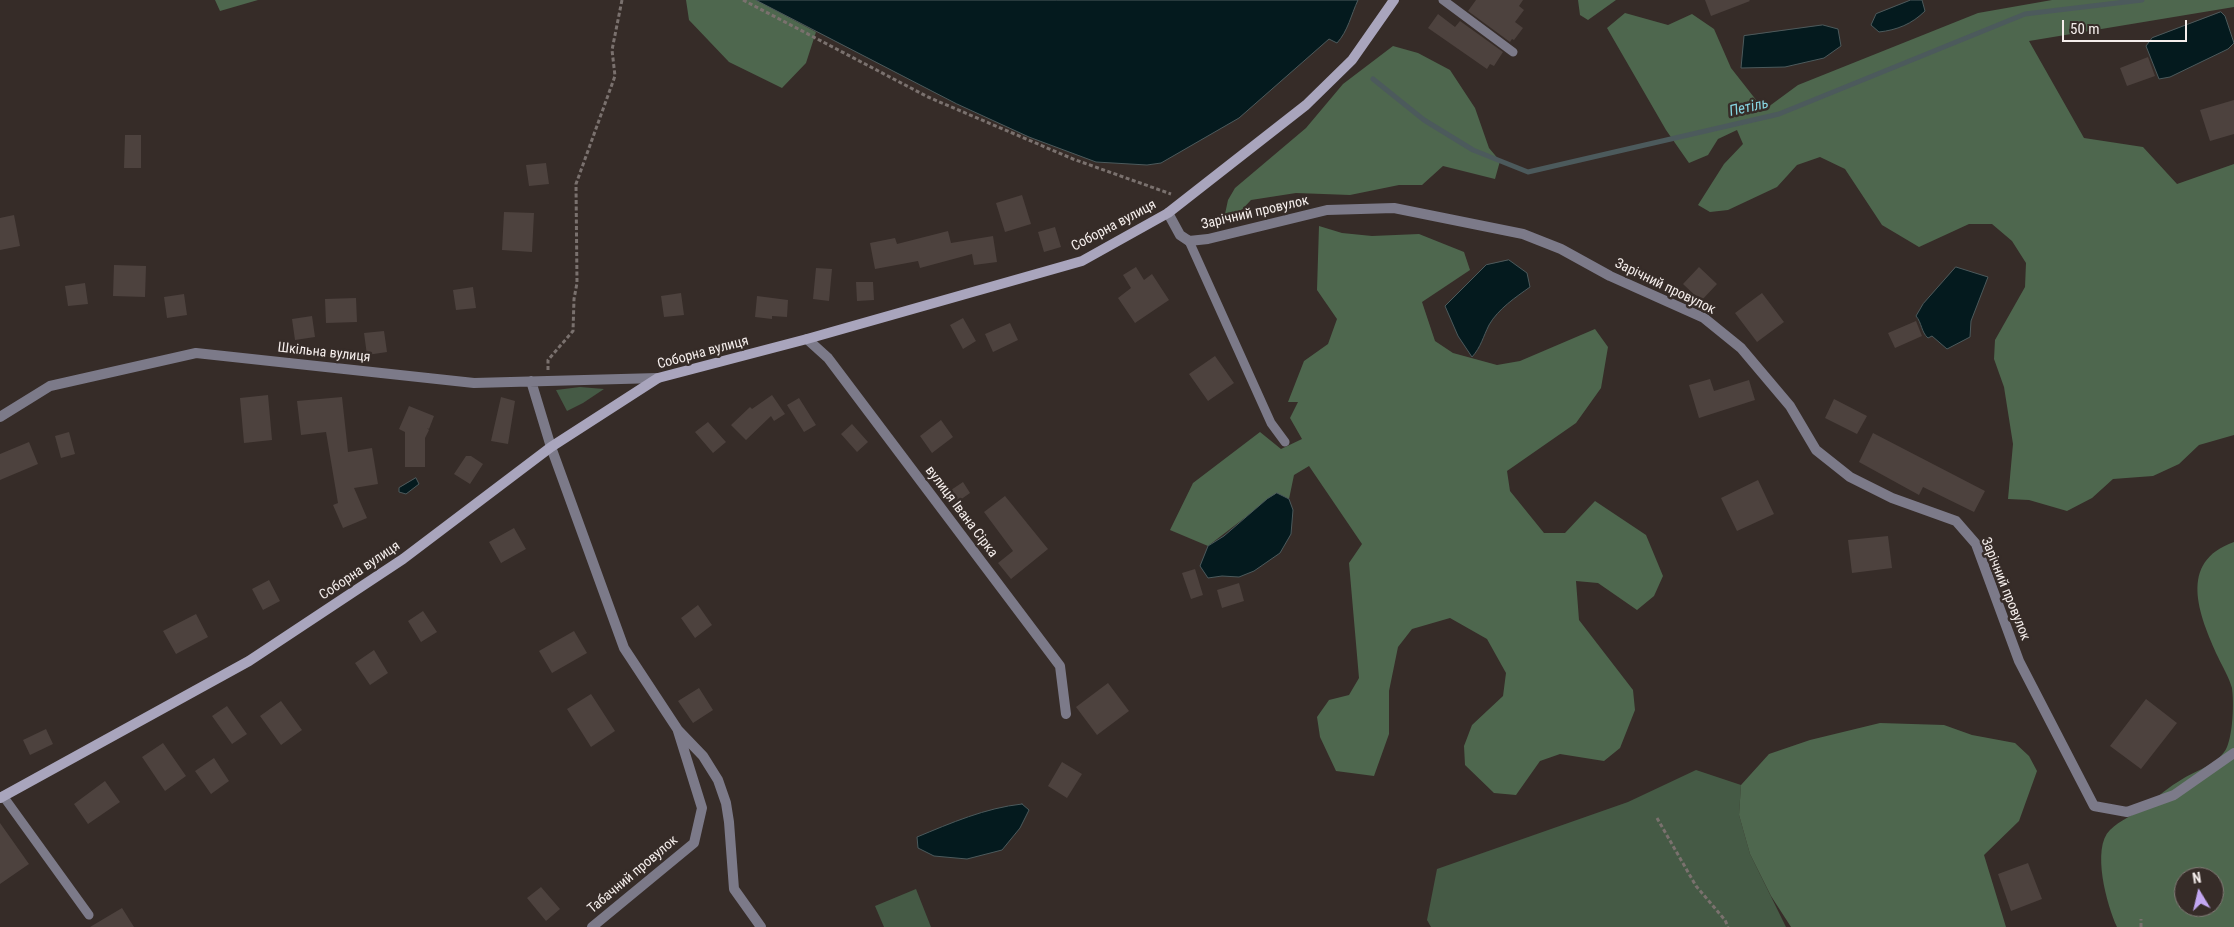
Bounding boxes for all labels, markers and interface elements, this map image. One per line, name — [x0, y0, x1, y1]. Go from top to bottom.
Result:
scale bar — [2064, 10, 2189, 42]
text: 50 m — [2070, 20, 2100, 38]
water label: Петіль — [1728, 95, 1770, 121]
street label: Зарічний провулок — [1200, 192, 1310, 234]
street label: Соборна вулиця — [1069, 197, 1159, 255]
street label: Зарічний провулок — [1612, 255, 1718, 319]
street label: Соборна вулиця — [656, 333, 750, 373]
street label: Шкільна вулиця — [277, 340, 371, 366]
street label: вулиця Івана Сірка — [921, 463, 1001, 561]
street label: Зарічний провулок — [1977, 535, 2033, 643]
street label: Соборна вулиця — [316, 538, 404, 604]
street label: Табачний провулок — [585, 832, 681, 918]
north arrow — [2174, 867, 2224, 917]
text: N — [2191, 870, 2202, 887]

